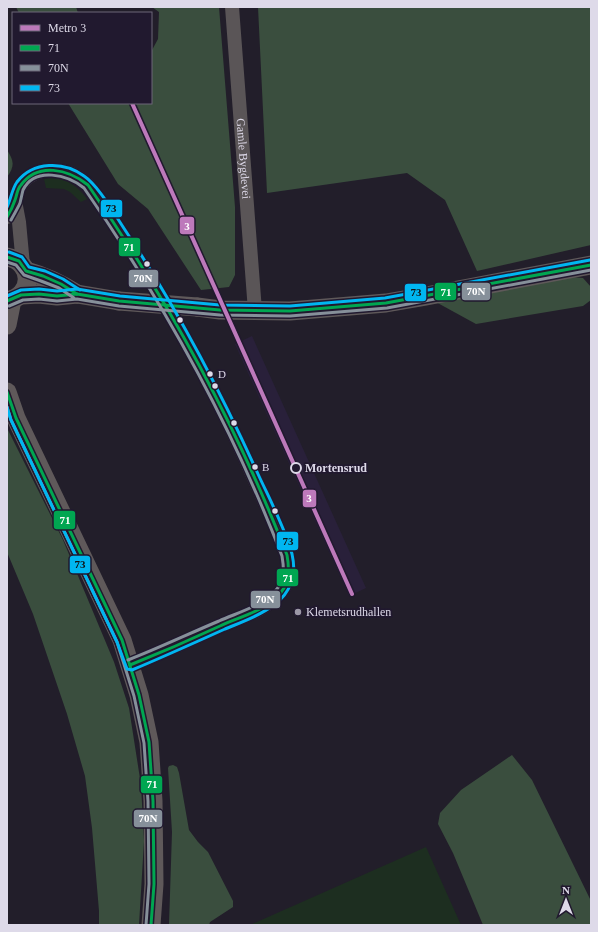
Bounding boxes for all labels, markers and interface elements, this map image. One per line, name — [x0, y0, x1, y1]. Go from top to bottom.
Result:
legend — [12, 12, 152, 104]
text: Metro 3 — [48, 21, 86, 35]
text: 71 — [48, 41, 60, 55]
text: 70N — [48, 61, 69, 75]
text: 73 — [48, 81, 60, 95]
street label: Gamle Bygdevei — [233, 118, 254, 200]
line badge: 73 — [100, 199, 123, 218]
text: 73 — [106, 202, 117, 214]
line badge: 3 — [179, 216, 195, 235]
text: 3 — [184, 220, 190, 232]
line badge: 71 — [118, 237, 141, 257]
text: 71 — [124, 241, 135, 253]
unlabelled marker — [142, 259, 152, 269]
line badge: 70N — [128, 269, 159, 288]
text: 70N — [134, 272, 153, 284]
line badge: 71 — [434, 282, 457, 301]
line badge: 70N — [461, 282, 491, 301]
line badge: 73 — [404, 283, 427, 302]
text: 70N — [467, 285, 486, 297]
text: 73 — [411, 286, 422, 298]
text: 71 — [441, 286, 452, 298]
unlabelled marker — [175, 315, 185, 325]
place label: D — [218, 368, 226, 380]
marker: D — [205, 369, 215, 379]
unlabelled marker — [210, 381, 220, 391]
unlabelled marker — [229, 418, 239, 428]
place label: B — [262, 461, 269, 473]
place label: Mortensrud — [305, 461, 367, 475]
marker: B — [250, 462, 260, 472]
marker: Mortensrud — [290, 462, 302, 474]
line badge: 3 — [302, 489, 317, 508]
text: 3 — [306, 492, 312, 504]
unlabelled marker — [270, 506, 280, 516]
line badge: 71 — [53, 510, 76, 530]
text: 71 — [60, 514, 71, 526]
line badge: 73 — [276, 531, 299, 551]
text: 73 — [283, 535, 294, 547]
line badge: 73 — [69, 555, 91, 574]
text: 73 — [75, 558, 86, 570]
line badge: 71 — [276, 568, 299, 587]
text: 71 — [283, 572, 294, 584]
line badge: 70N — [250, 590, 281, 609]
text: 70N — [256, 593, 275, 605]
place label: Klemetsrudhallen — [306, 605, 391, 619]
marker: Klemetsrudhallen — [293, 607, 303, 617]
line badge: 71 — [140, 775, 163, 794]
text: 71 — [147, 778, 158, 790]
line badge: 70N — [133, 809, 163, 828]
text: 70N — [139, 812, 158, 824]
north arrow — [546, 880, 586, 920]
text: N — [562, 884, 570, 896]

